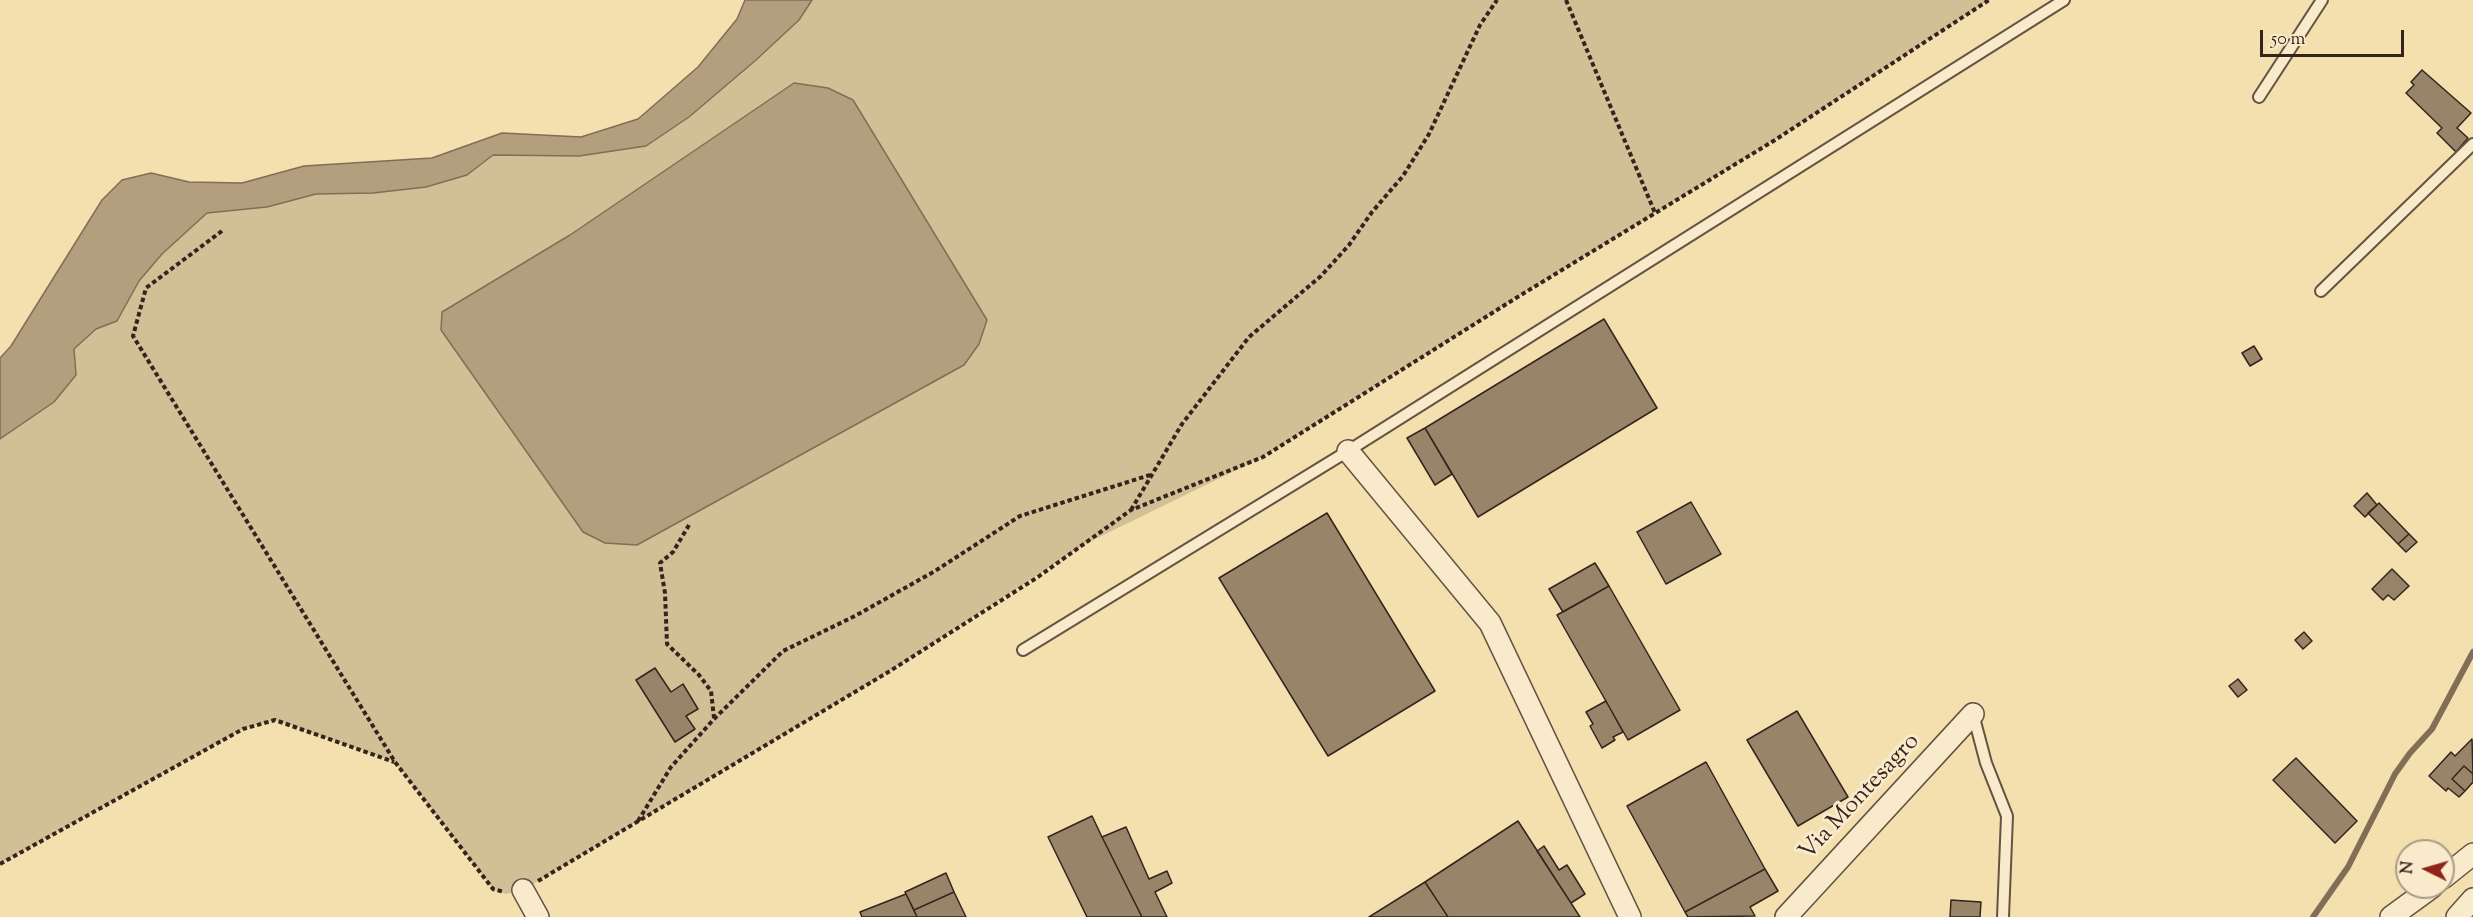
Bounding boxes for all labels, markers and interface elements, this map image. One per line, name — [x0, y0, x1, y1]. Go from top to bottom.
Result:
scale bar — [2263, 18, 2407, 56]
text: 50 m — [2271, 27, 2305, 53]
street label: Via Montesagro — [1795, 729, 1927, 867]
north arrow — [2395, 839, 2455, 899]
text: N — [2397, 860, 2421, 875]

